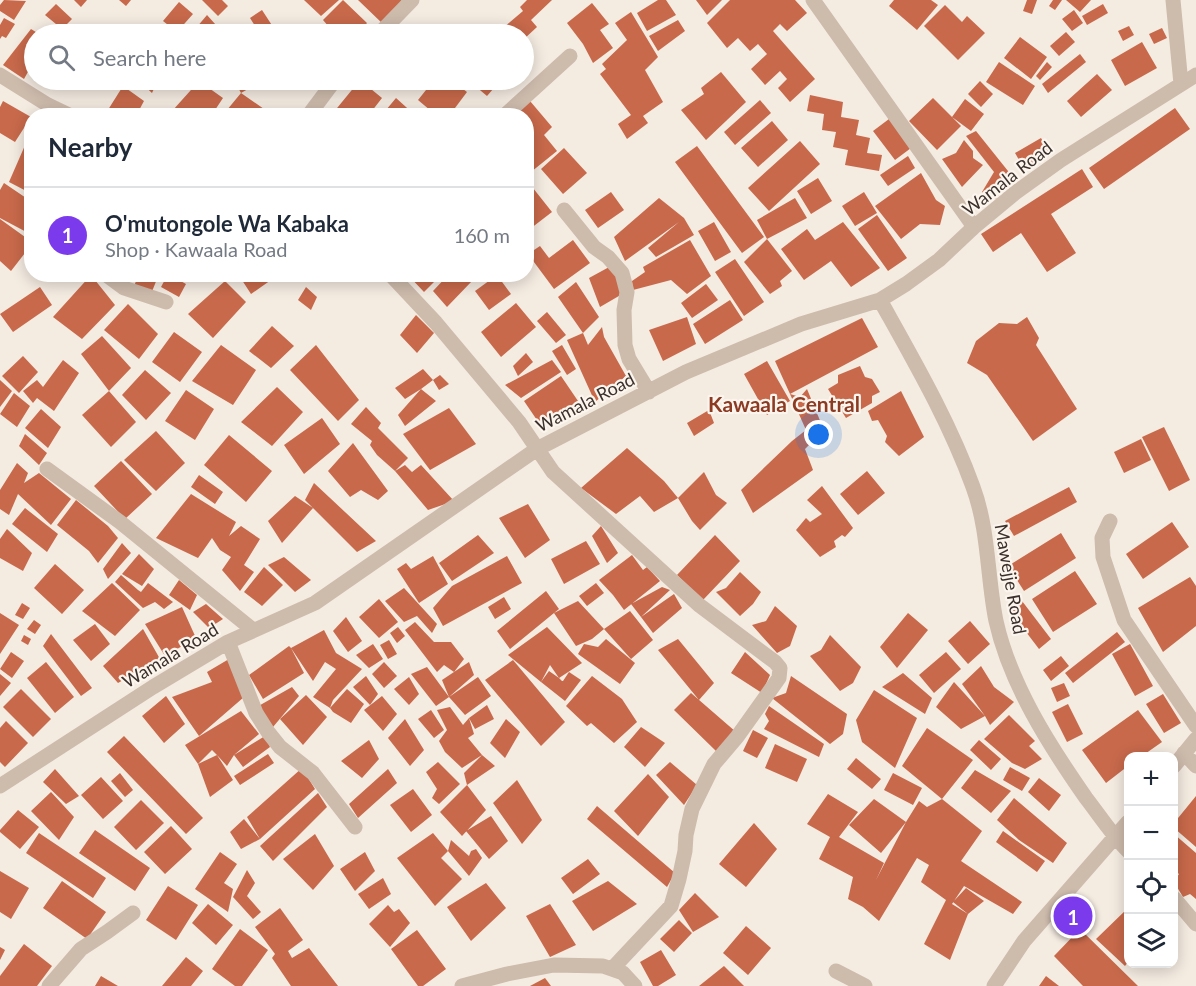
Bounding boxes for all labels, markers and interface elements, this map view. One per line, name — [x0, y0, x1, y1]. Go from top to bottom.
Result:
search box — [24, 24, 534, 90]
icon: search — [45, 41, 78, 74]
text: Search here — [93, 44, 206, 71]
text: Nearby — [48, 131, 133, 163]
street label: Wamala Road — [958, 136, 1056, 220]
text: O'mutongole Wa Kabaka — [105, 210, 349, 237]
text: 1 — [62, 223, 73, 247]
text: 160 m — [454, 223, 510, 247]
text: Shop · Kawaala Road — [105, 237, 288, 261]
street label: Wamala Road — [532, 368, 638, 436]
district label: Kawaala Central — [708, 391, 860, 416]
your location — [804, 420, 833, 449]
street label: Mawejje Road — [990, 522, 1032, 636]
street label: Wamala Road — [118, 618, 222, 692]
map controls — [1124, 752, 1178, 968]
button: + — [1124, 752, 1178, 806]
button: − — [1124, 806, 1178, 860]
button: locate — [1124, 860, 1178, 914]
pin: 1 — [1054, 894, 1092, 938]
button: layers — [1124, 914, 1178, 968]

